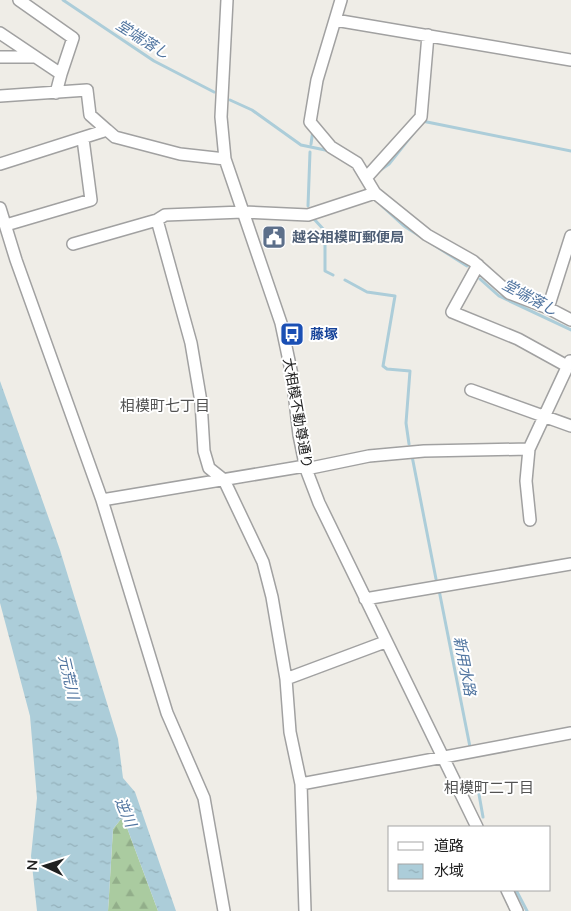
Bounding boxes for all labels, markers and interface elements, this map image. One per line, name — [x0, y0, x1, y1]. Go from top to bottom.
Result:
water label: 堂端落し — [113, 15, 173, 63]
public building icon: 越谷相模町郵便局 — [261, 224, 287, 250]
place label: 越谷相模町郵便局 — [292, 228, 404, 246]
water label: 堂端落し — [499, 275, 561, 319]
bus stop icon: 藤塚 — [279, 321, 305, 347]
place label: 藤塚 — [310, 325, 338, 343]
street label: 大相模不動尊通り — [279, 356, 317, 470]
district label: 相模町七丁目 — [120, 396, 210, 415]
water label: 新用水路 — [450, 635, 480, 699]
water label: 元荒川 — [55, 653, 84, 703]
district label: 相模町二丁目 — [444, 778, 534, 797]
water label: 逆川 — [111, 794, 141, 831]
legend — [388, 826, 551, 891]
text: 道路 — [434, 836, 464, 855]
north arrow — [20, 841, 70, 891]
text: N — [23, 859, 41, 871]
text: 水域 — [434, 861, 464, 880]

